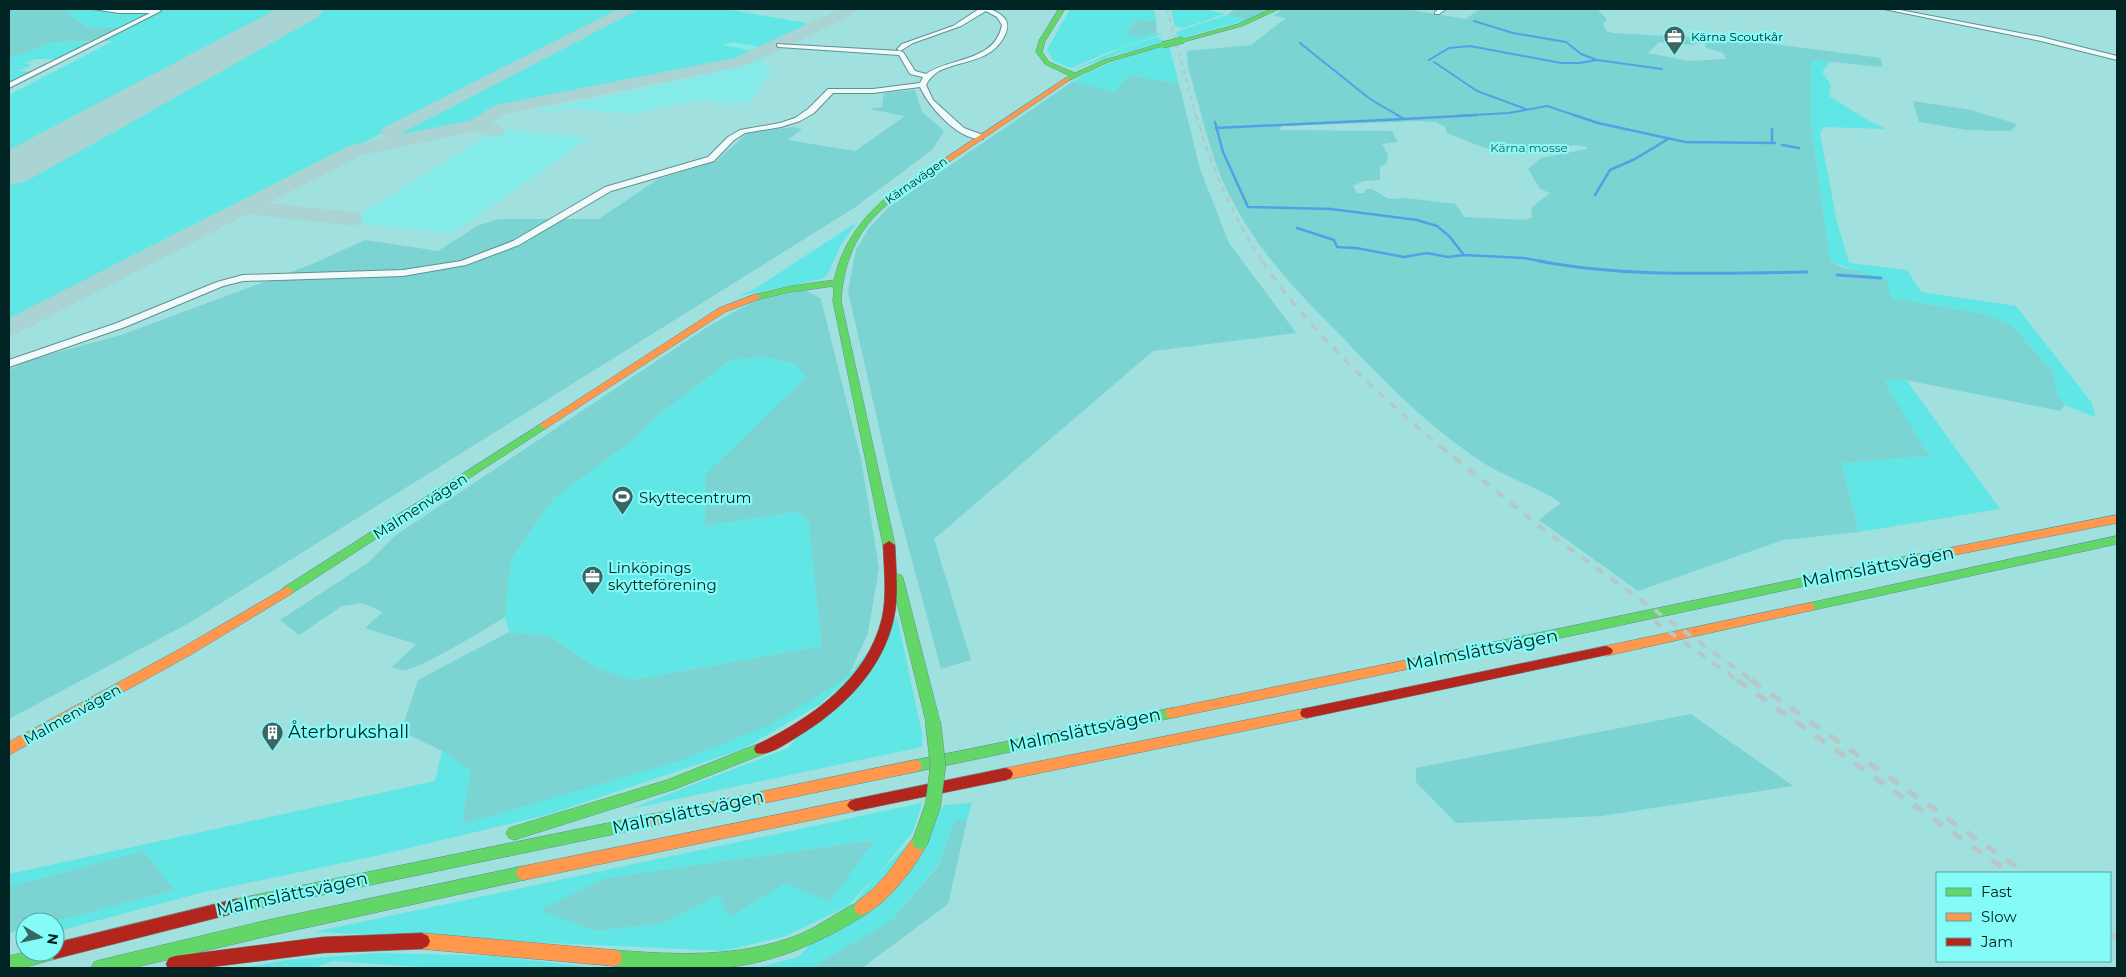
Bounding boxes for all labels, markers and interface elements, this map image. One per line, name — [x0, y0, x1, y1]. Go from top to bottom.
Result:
office icon: Kärna Scoutkår — [1663, 24, 1687, 55]
place label: Kärna Scoutkår — [1691, 29, 1783, 44]
park label: Kärna mosse — [1490, 140, 1568, 155]
street label: Kärnavägen — [882, 153, 950, 207]
street label: Malmenvägen — [369, 469, 471, 543]
sports icon: Skyttecentrum — [611, 485, 635, 516]
place label: Skyttecentrum — [639, 488, 751, 507]
street label: Malmslättsvägen — [1800, 541, 1956, 593]
place label: Linköpings skytteförening — [608, 558, 717, 594]
office icon: Linköpings skytteförening — [580, 564, 604, 595]
street label: Malmslättsvägen — [1404, 624, 1560, 676]
street label: Malmenvägen — [20, 679, 124, 749]
street label: Malmslättsvägen — [1007, 703, 1163, 757]
building icon: Återbrukshall — [260, 720, 284, 751]
place label: Återbrukshall — [288, 720, 409, 743]
street label: Malmslättsvägen — [610, 785, 766, 839]
street label: Malmslättsvägen — [214, 867, 370, 921]
legend — [1936, 872, 2111, 962]
text: Fast — [1981, 882, 2012, 901]
text: Slow — [1981, 907, 2017, 926]
north arrow — [15, 912, 65, 962]
text: N — [43, 932, 63, 946]
text: Jam — [1980, 932, 2013, 951]

